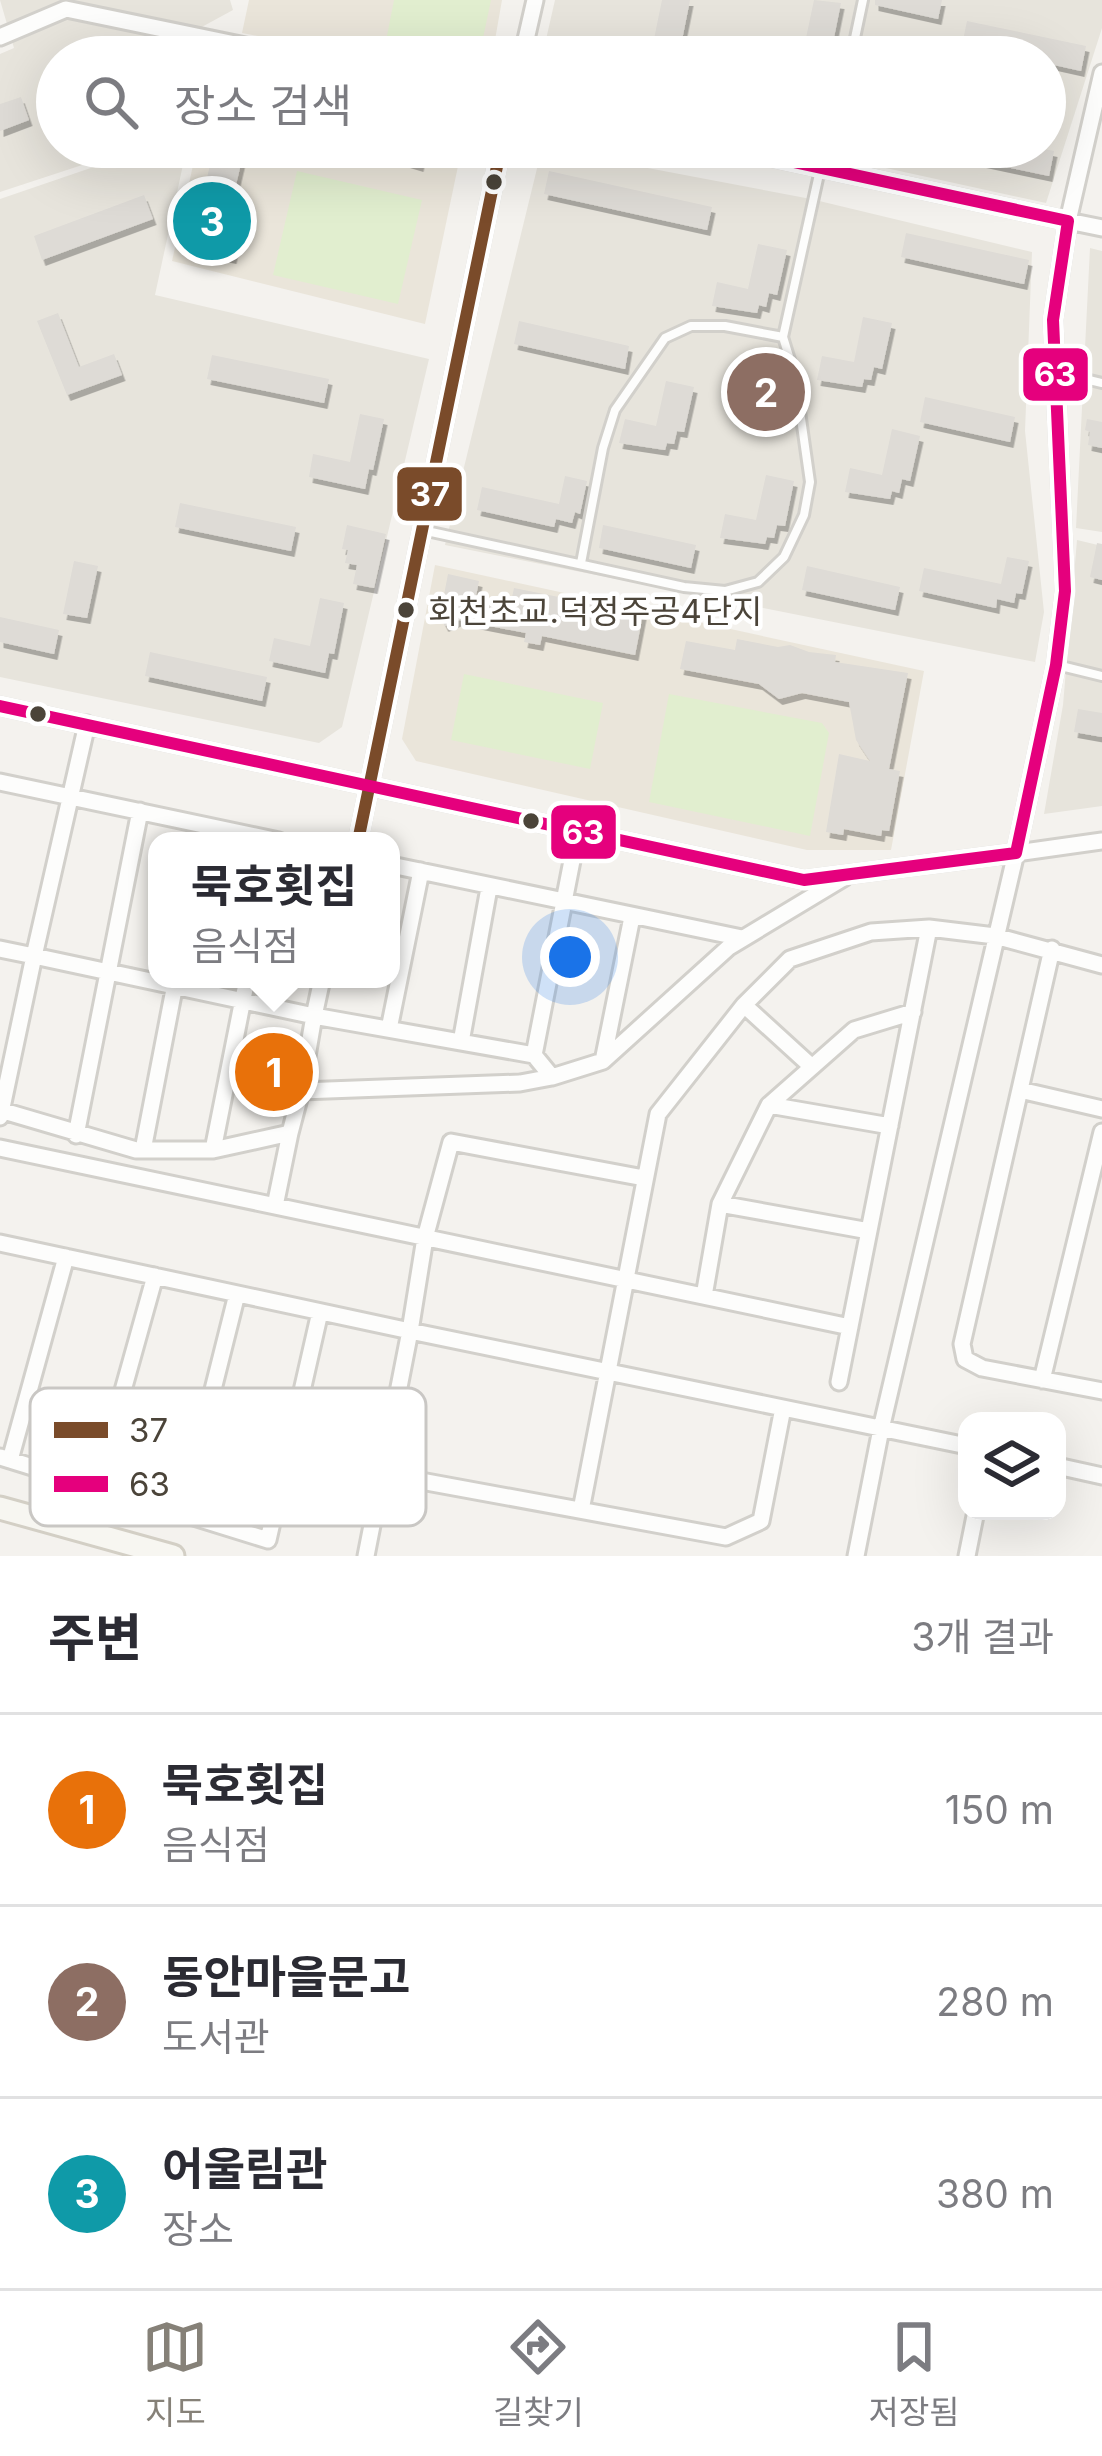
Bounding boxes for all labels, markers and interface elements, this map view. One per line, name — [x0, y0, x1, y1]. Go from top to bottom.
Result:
search box — [36, 36, 1066, 168]
icon: search — [78, 69, 144, 135]
text: 장소 검색 — [174, 78, 352, 133]
unlabelled marker — [483, 171, 505, 193]
pin: 3 — [173, 176, 251, 266]
line badge: 63 — [1021, 346, 1090, 403]
pin: 2 — [727, 347, 805, 437]
text: 63 — [1034, 354, 1076, 394]
line badge: 37 — [395, 465, 464, 523]
text: 37 — [410, 474, 450, 514]
place label: 회천초교.덕정주공4단지 — [428, 591, 762, 631]
marker: 회천초교.덕정주공4단지 — [395, 599, 417, 621]
unlabelled marker — [27, 703, 49, 725]
line badge: 63 — [549, 803, 618, 861]
unlabelled marker — [520, 810, 542, 832]
text: 63 — [562, 812, 604, 852]
popup — [148, 832, 400, 988]
text: 묵호횟집 — [191, 858, 357, 913]
text: 음식점 — [191, 922, 299, 969]
your location — [540, 927, 600, 987]
pin: 1 — [235, 1027, 313, 1117]
legend — [30, 1388, 426, 1526]
text: 37 — [129, 1410, 168, 1450]
map controls — [958, 1412, 1066, 1520]
button: layers — [958, 1412, 1066, 1520]
text: 63 — [129, 1464, 170, 1504]
text: 주변 — [48, 1607, 142, 1668]
text: 3개 결과 — [911, 1613, 1054, 1660]
text: 묵호횟집 — [162, 1757, 328, 1812]
text: 1 — [79, 1786, 95, 1833]
text: 150 m — [945, 1786, 1054, 1833]
text: 음식점 — [162, 1821, 270, 1868]
text: 동안마을문고 — [162, 1949, 410, 2004]
text: 2 — [75, 1978, 99, 2025]
text: 280 m — [936, 1978, 1054, 2025]
text: 도서관 — [162, 2013, 270, 2060]
text: 어울림관 — [162, 2141, 328, 2196]
text: 3 — [74, 2170, 100, 2217]
text: 380 m — [936, 2170, 1054, 2217]
text: 장소 — [162, 2205, 234, 2252]
tab: 지도 — [142, 2314, 208, 2434]
tab: 길찾기 — [493, 2314, 584, 2434]
tab: 저장됨 — [869, 2314, 960, 2434]

